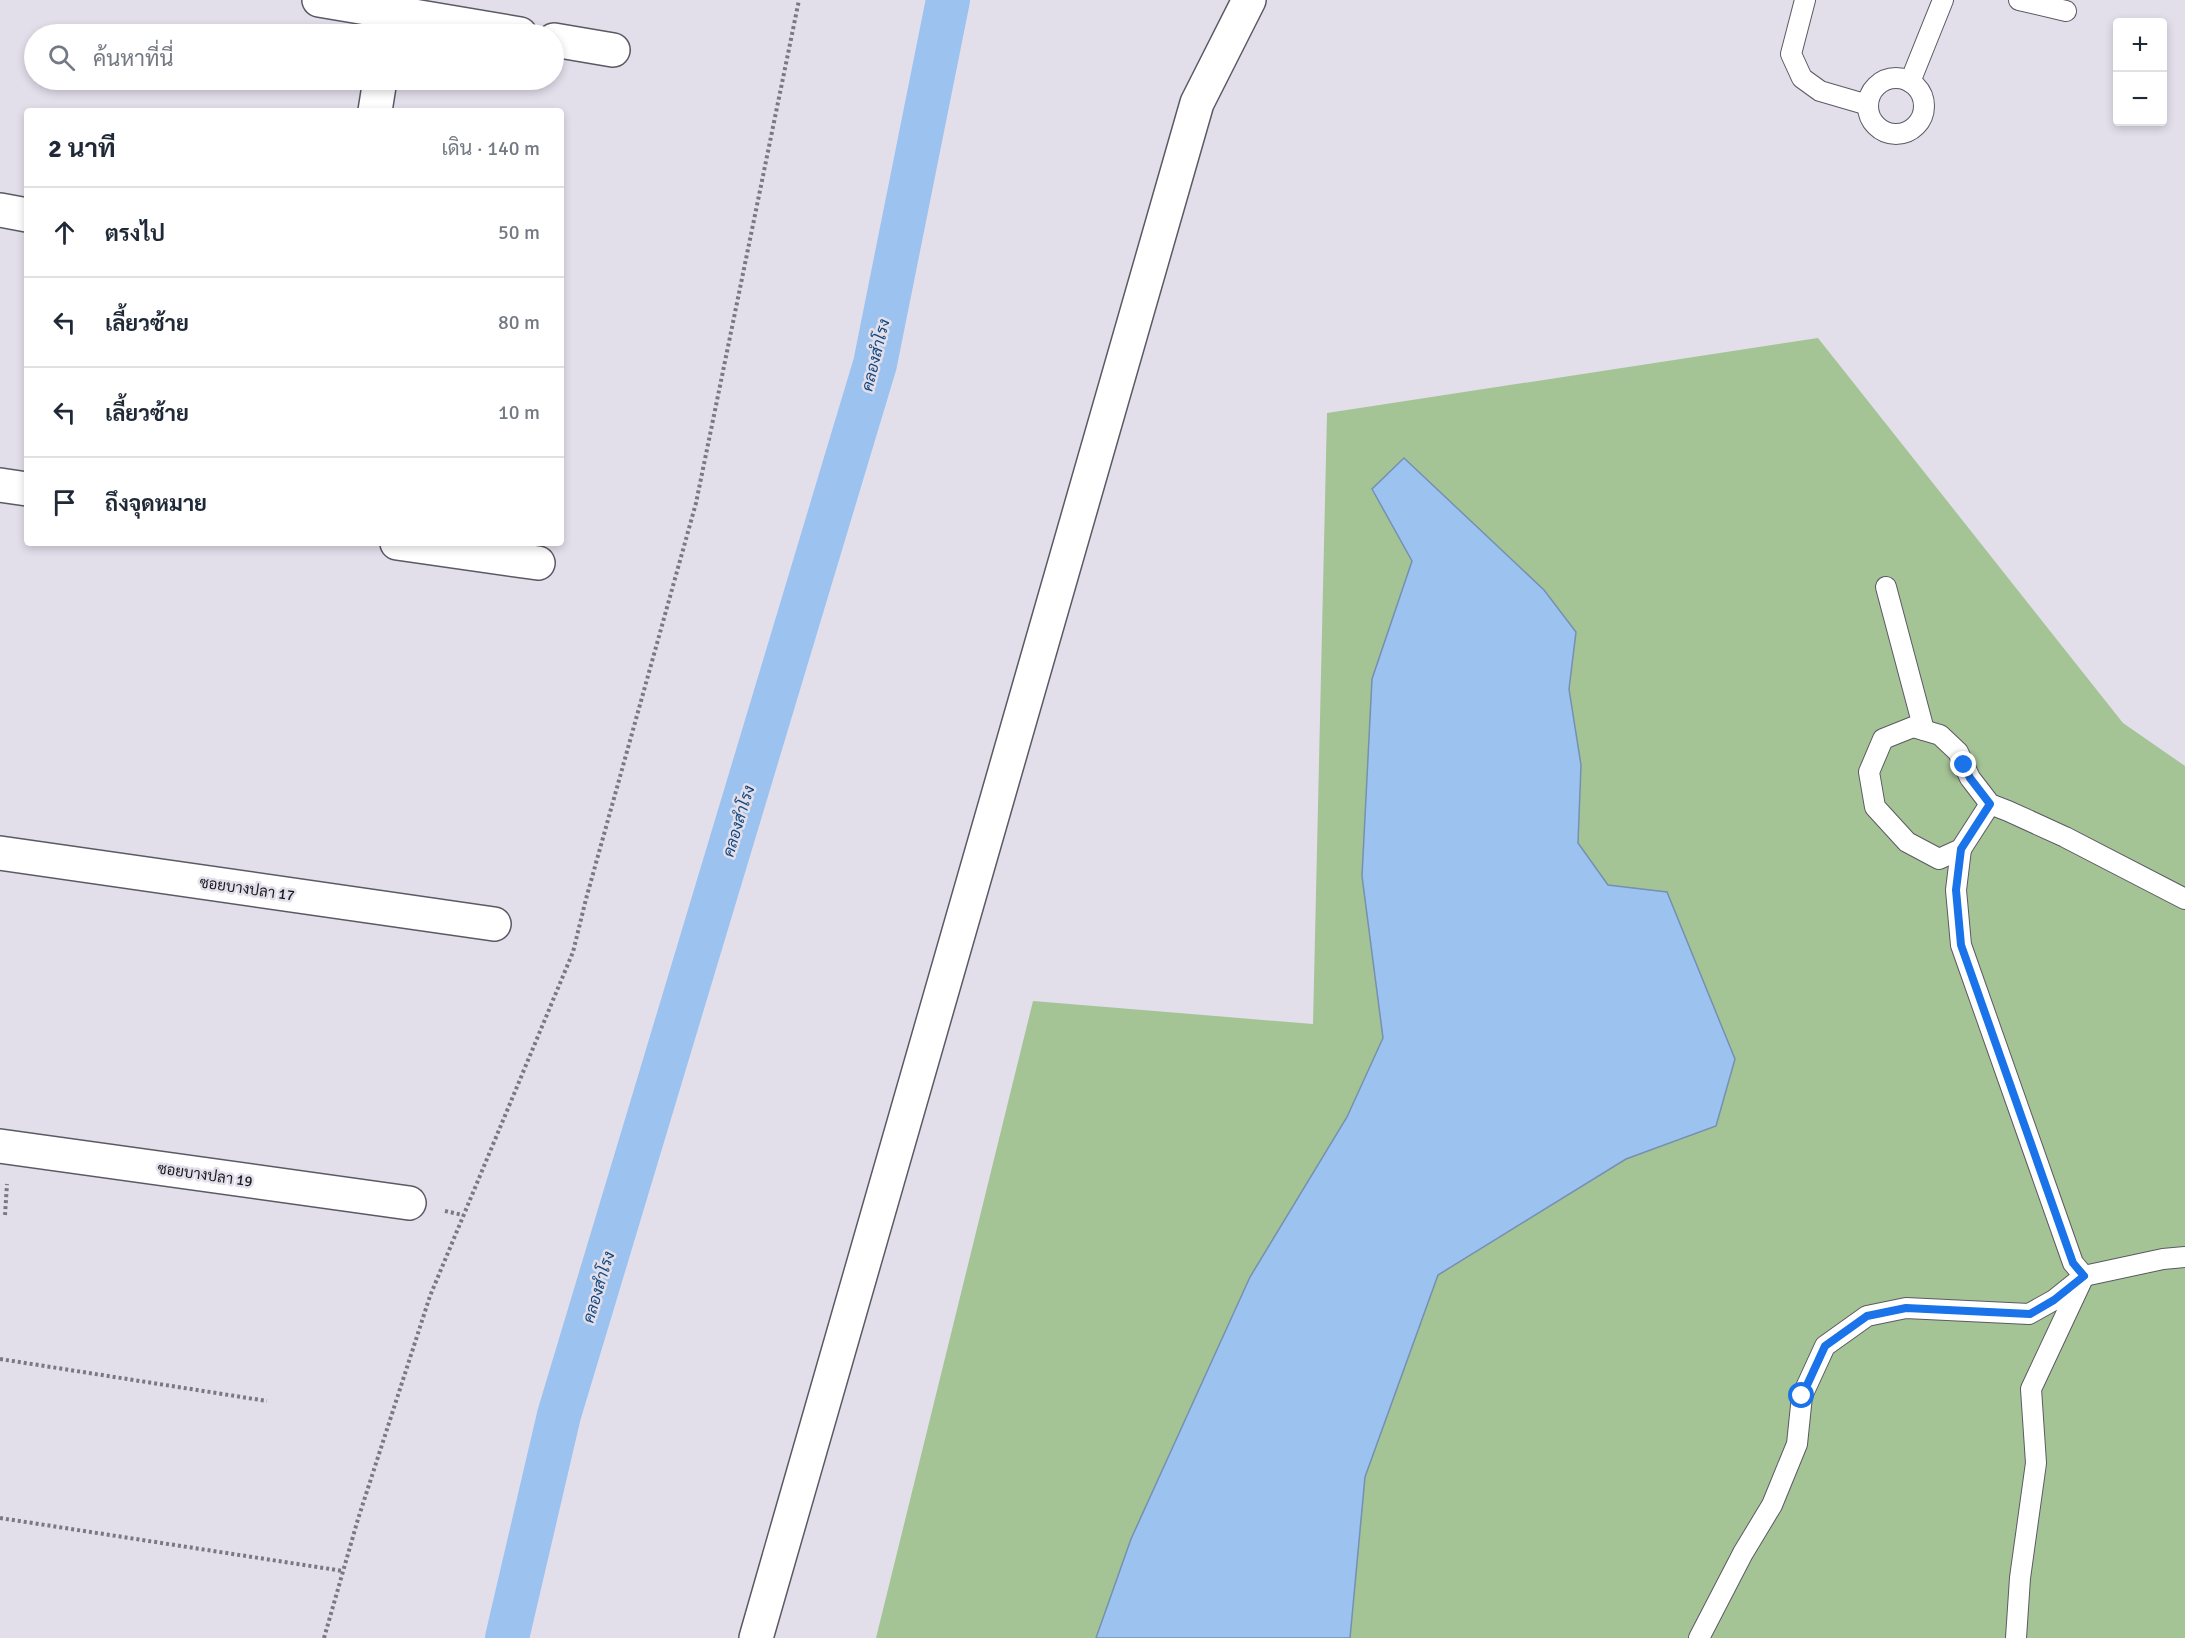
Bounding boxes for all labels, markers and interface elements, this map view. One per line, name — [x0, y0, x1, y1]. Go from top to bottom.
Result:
map controls — [2113, 18, 2167, 126]
button: + — [2113, 18, 2167, 72]
search box — [24, 24, 564, 90]
icon: search — [45, 41, 78, 74]
text: ค้นหาที่นี่ — [93, 45, 173, 72]
button: − — [2113, 72, 2167, 126]
text: 2 นาที — [48, 133, 116, 165]
text: เดิน · 140 m — [442, 136, 540, 161]
icon: ahead — [48, 216, 81, 249]
text: ตรงไป — [105, 220, 165, 247]
text: 50 m — [498, 220, 540, 245]
icon: left — [48, 306, 81, 339]
text: เลี้ยวซ้าย — [105, 310, 189, 337]
text: 80 m — [498, 310, 540, 335]
water label: คลองสำโรง — [855, 317, 895, 393]
icon: left — [48, 396, 81, 429]
text: เลี้ยวซ้าย — [105, 400, 189, 427]
text: 10 m — [498, 400, 540, 425]
icon: arrive — [48, 486, 81, 519]
text: ถึงจุดหมาย — [105, 490, 207, 517]
route end — [1950, 751, 1976, 777]
water label: คลองสำโรง — [717, 783, 759, 859]
street label: ซอยบางปลา 17 — [198, 873, 296, 905]
street label: ซอยบางปลา 19 — [156, 1159, 254, 1191]
water label: คลองสำโรง — [577, 1249, 619, 1325]
route start — [1788, 1382, 1814, 1408]

